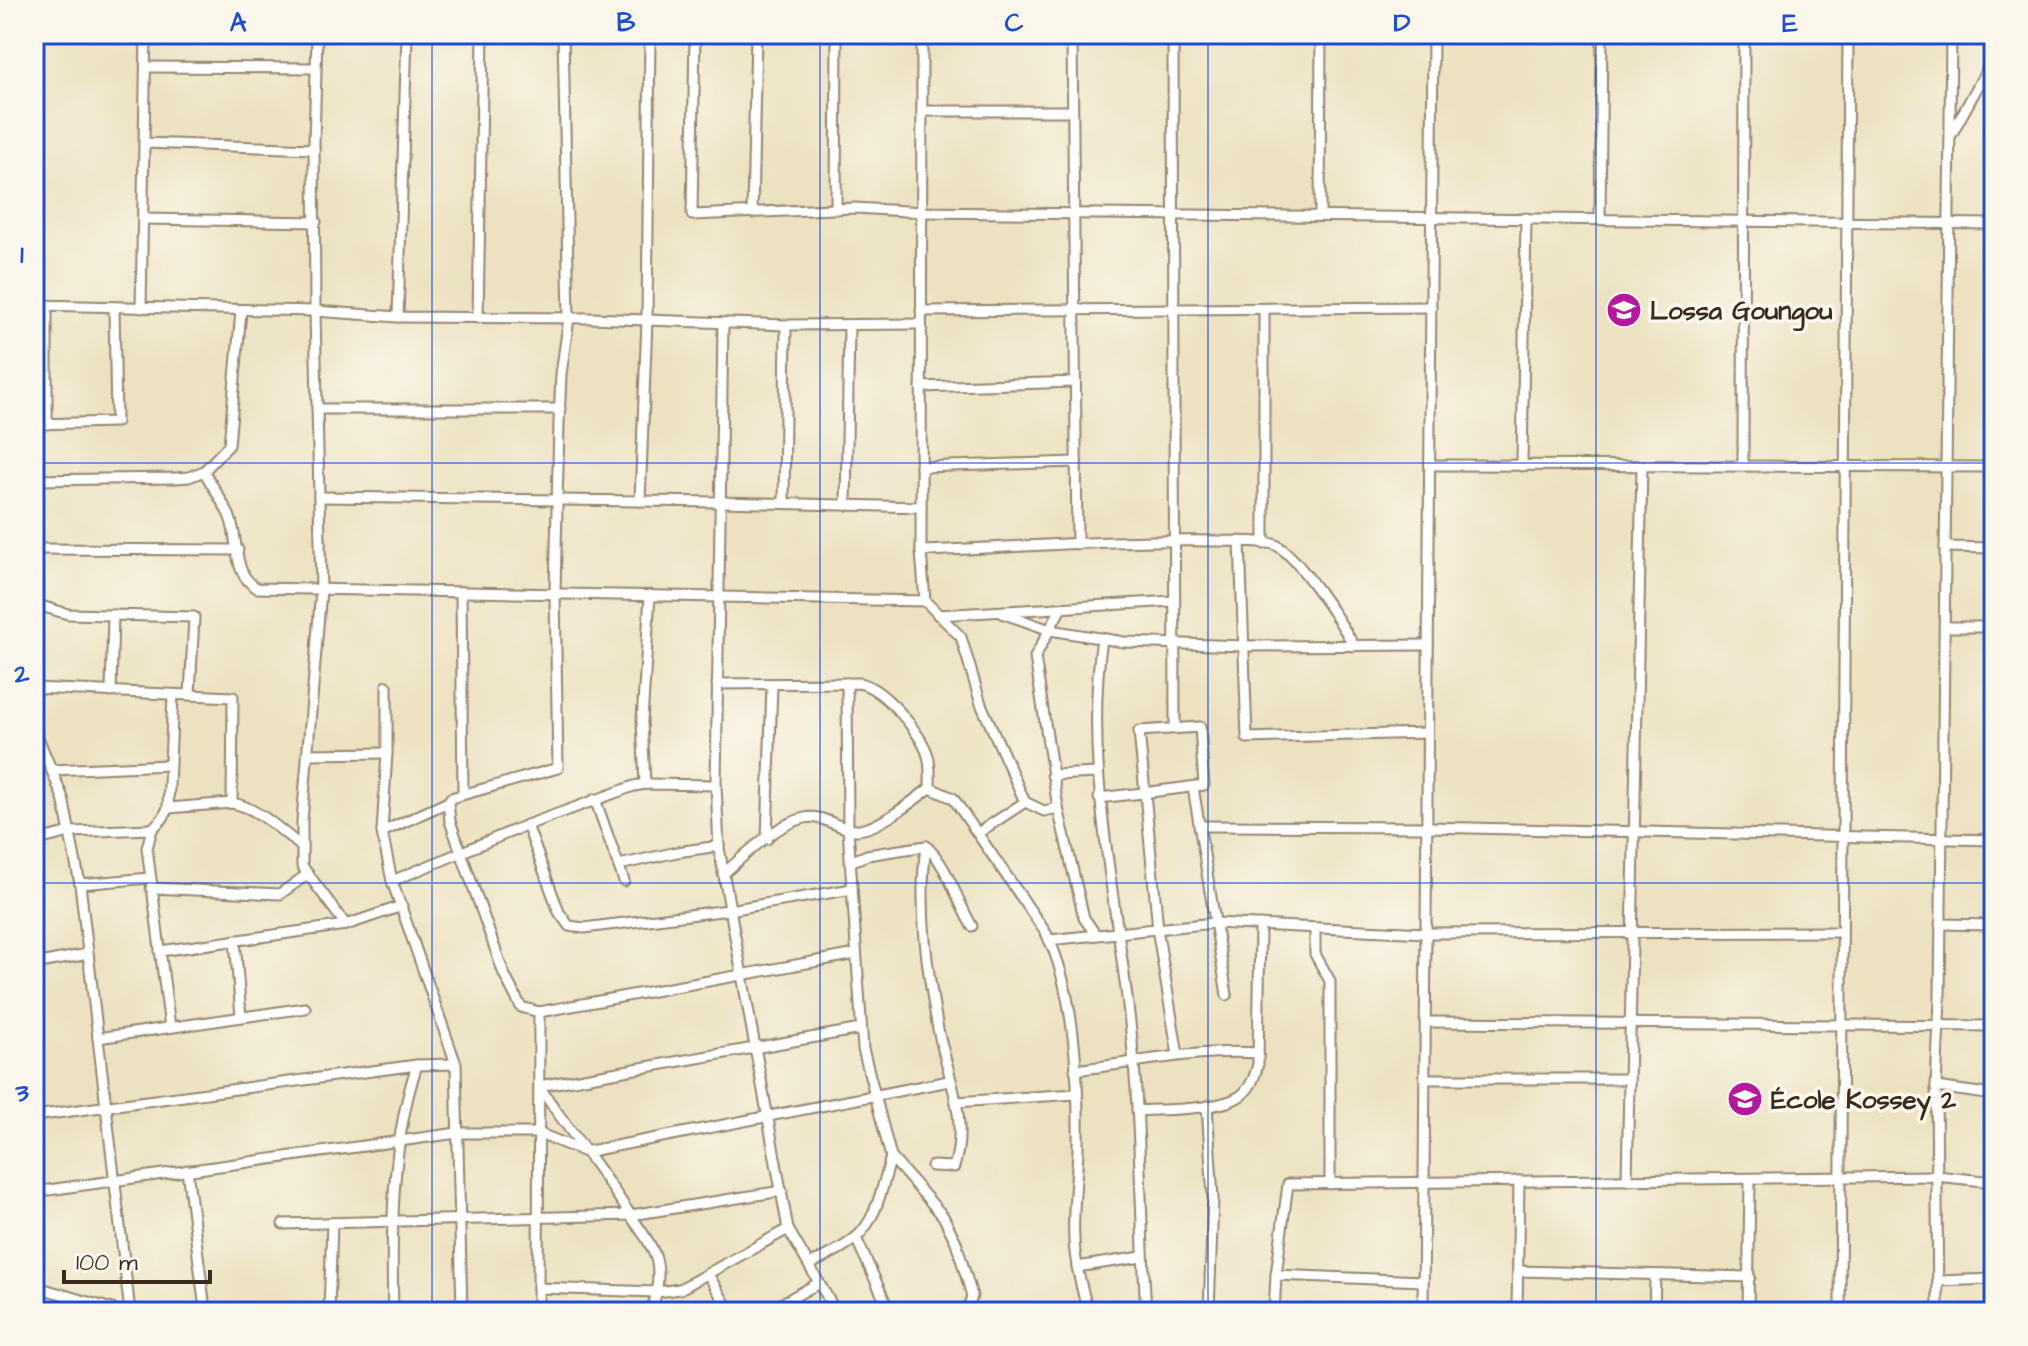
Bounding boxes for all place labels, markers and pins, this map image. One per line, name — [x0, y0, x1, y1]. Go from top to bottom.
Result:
school or university icon: Lossa Goungou — [1605, 291, 1643, 329]
place label: Lossa Goungou — [1650, 293, 1832, 332]
school or university icon: École Kossey 2 — [1726, 1080, 1764, 1118]
place label: École Kossey 2 — [1771, 1082, 1956, 1121]

